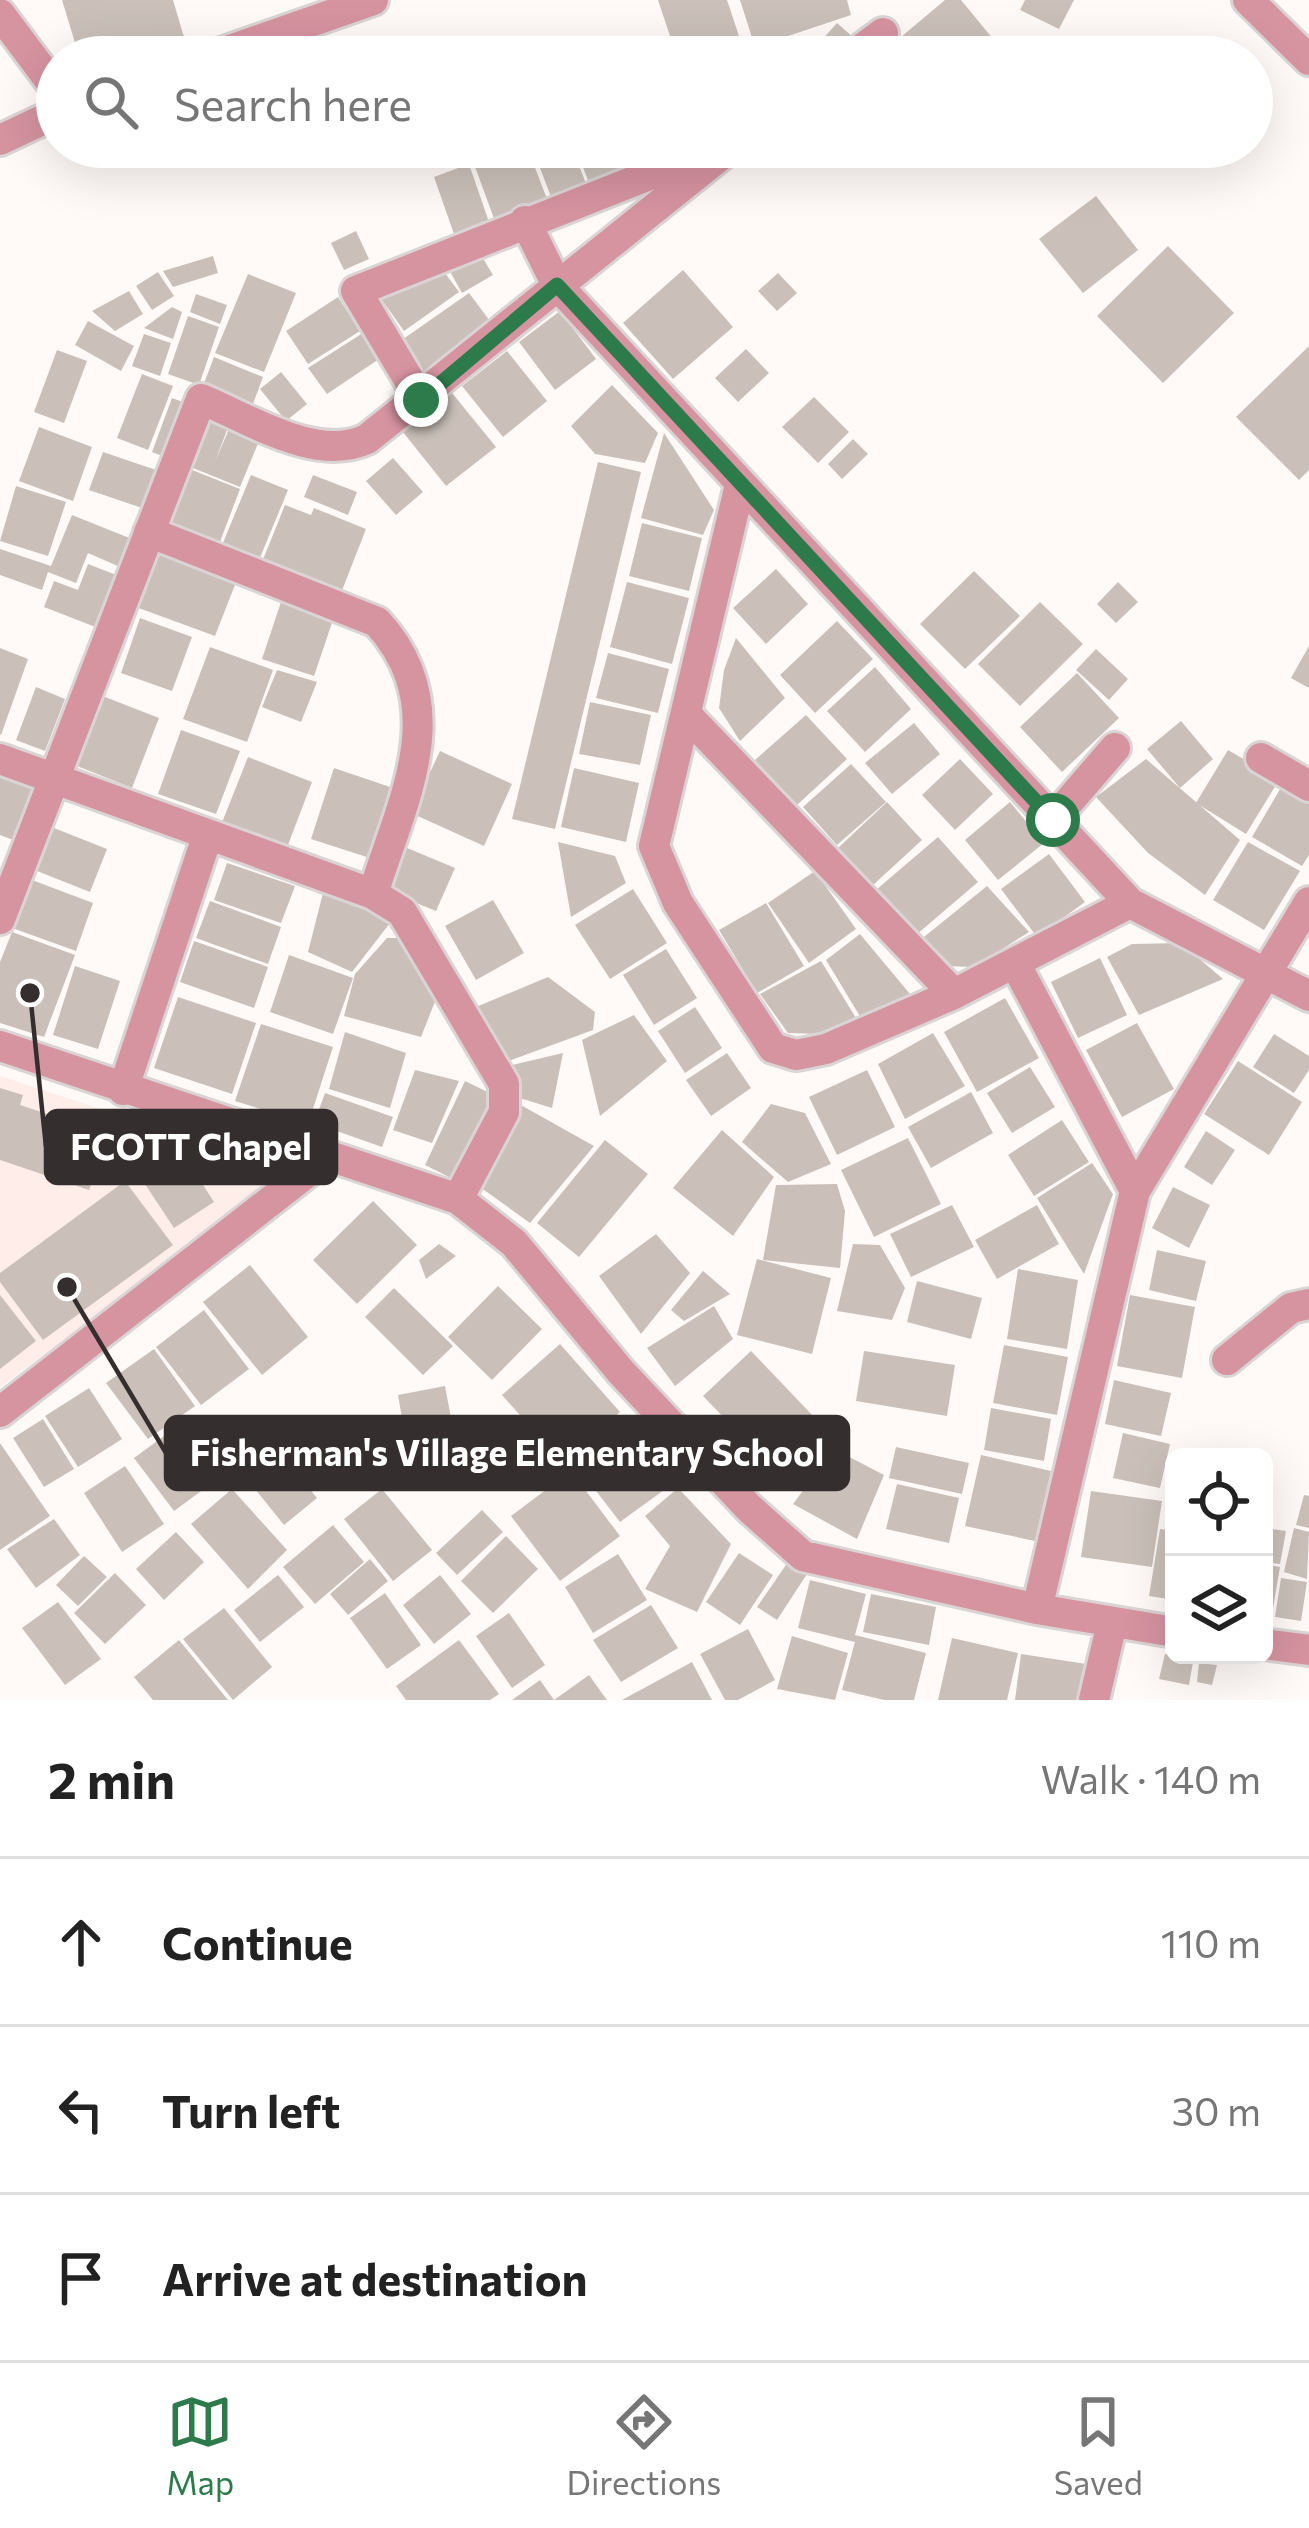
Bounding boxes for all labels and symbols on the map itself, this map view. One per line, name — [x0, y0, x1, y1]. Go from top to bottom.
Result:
route end — [394, 373, 448, 427]
route start — [1026, 793, 1080, 847]
callout: FCOTT Chapel — [46, 1111, 336, 1183]
text: FCOTT Chapel — [70, 1123, 312, 1167]
callout: Fisherman's Village Elementary School — [166, 1417, 848, 1489]
text: Fisherman's Village Elementary School — [190, 1429, 824, 1473]

